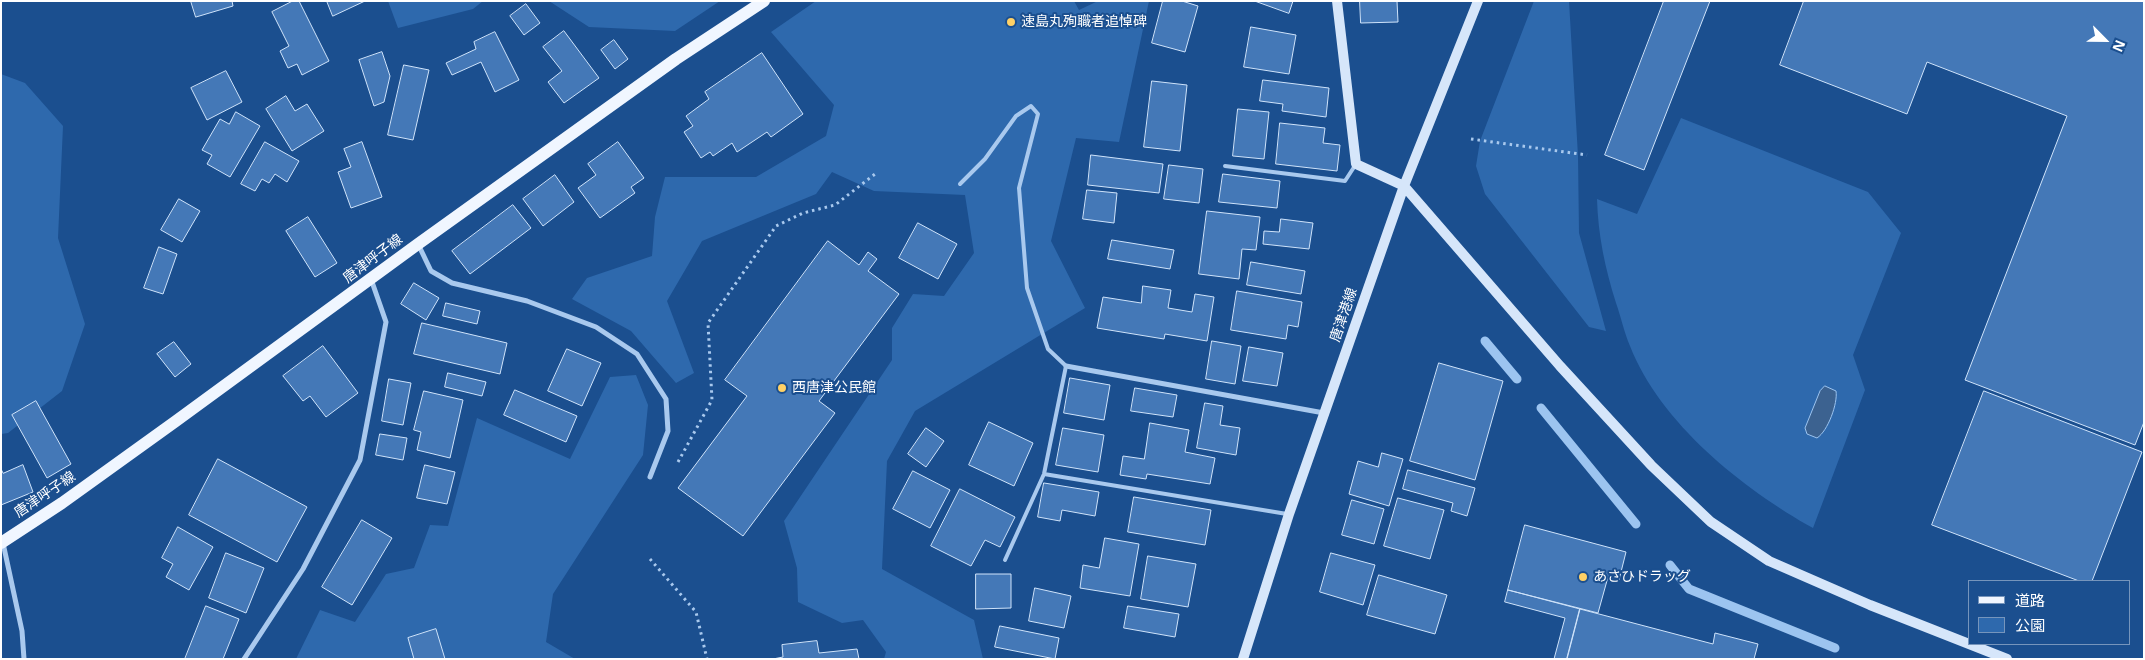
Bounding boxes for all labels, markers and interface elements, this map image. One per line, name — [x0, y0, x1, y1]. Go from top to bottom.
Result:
place label: 速島丸殉職者追悼碑 — [1021, 14, 1147, 30]
north arrow — [2080, 15, 2130, 65]
marker: 速島丸殉職者追悼碑 — [1005, 16, 1017, 28]
text: N — [2108, 37, 2130, 55]
street label: 唐津呼子線 — [340, 231, 406, 287]
street label: 唐津港線 — [1327, 286, 1361, 344]
place label: 西唐津公民館 — [792, 380, 876, 396]
marker: 西唐津公民館 — [776, 382, 788, 394]
street label: 唐津呼子線 — [11, 468, 79, 522]
place label: あさひドラッグ — [1593, 569, 1691, 585]
marker: あさひドラッグ — [1577, 571, 1589, 583]
legend — [1968, 580, 2130, 645]
text: 道路 — [2015, 590, 2045, 610]
text: 公園 — [2015, 615, 2045, 635]

